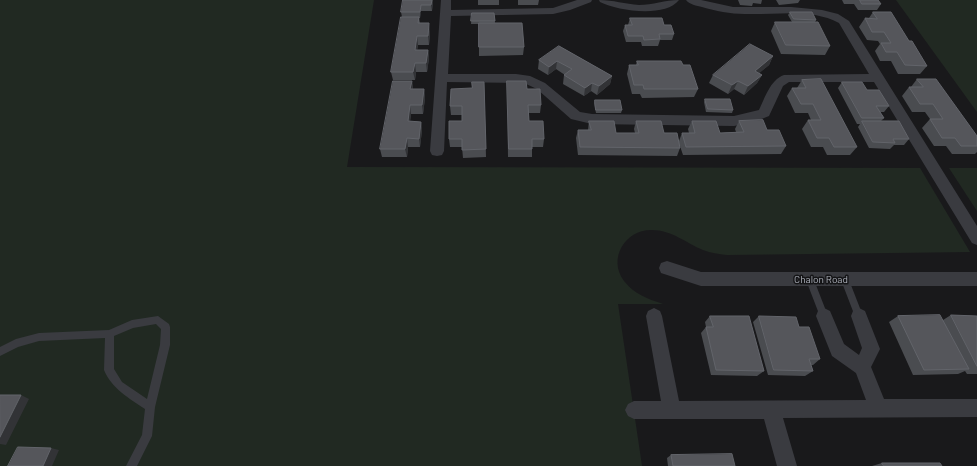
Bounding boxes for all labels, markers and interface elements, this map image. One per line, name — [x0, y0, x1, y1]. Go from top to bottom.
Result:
street label: Chalon Road — [794, 274, 848, 286]

